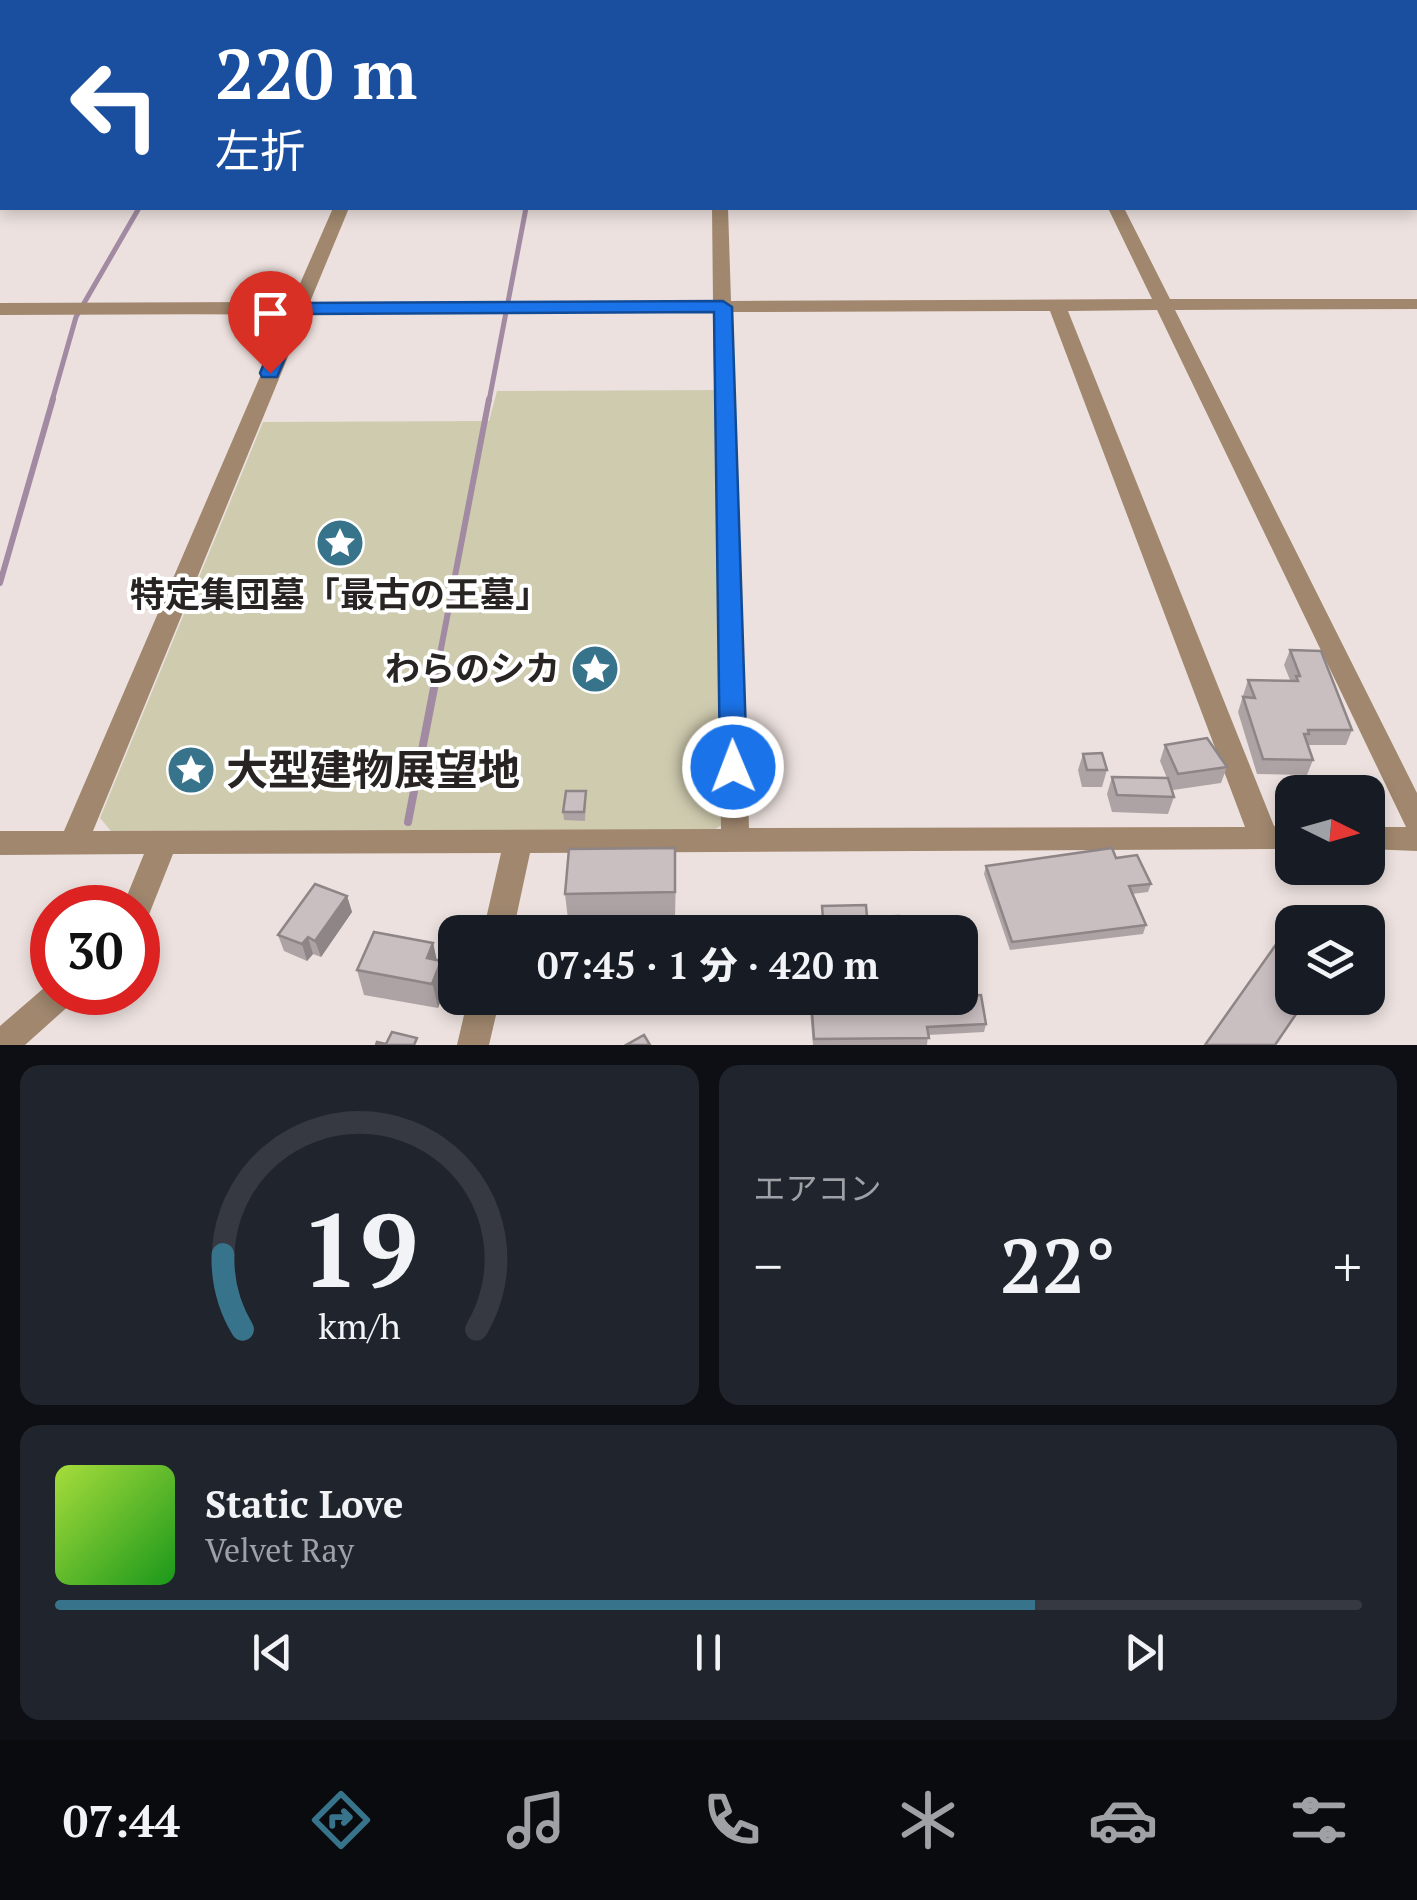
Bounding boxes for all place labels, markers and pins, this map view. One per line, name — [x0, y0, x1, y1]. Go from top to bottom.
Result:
pin — [228, 271, 313, 374]
place icon: 特定集団墓「最古の王墓」 — [314, 517, 366, 569]
place label: 特定集団墓「最古の王墓」 — [130, 571, 550, 617]
place icon: わらのシカ — [569, 643, 621, 695]
place label: わらのシカ — [385, 645, 560, 691]
place label: 大型建物展望地 — [226, 741, 520, 797]
place icon: 大型建物展望地 — [165, 744, 217, 796]

